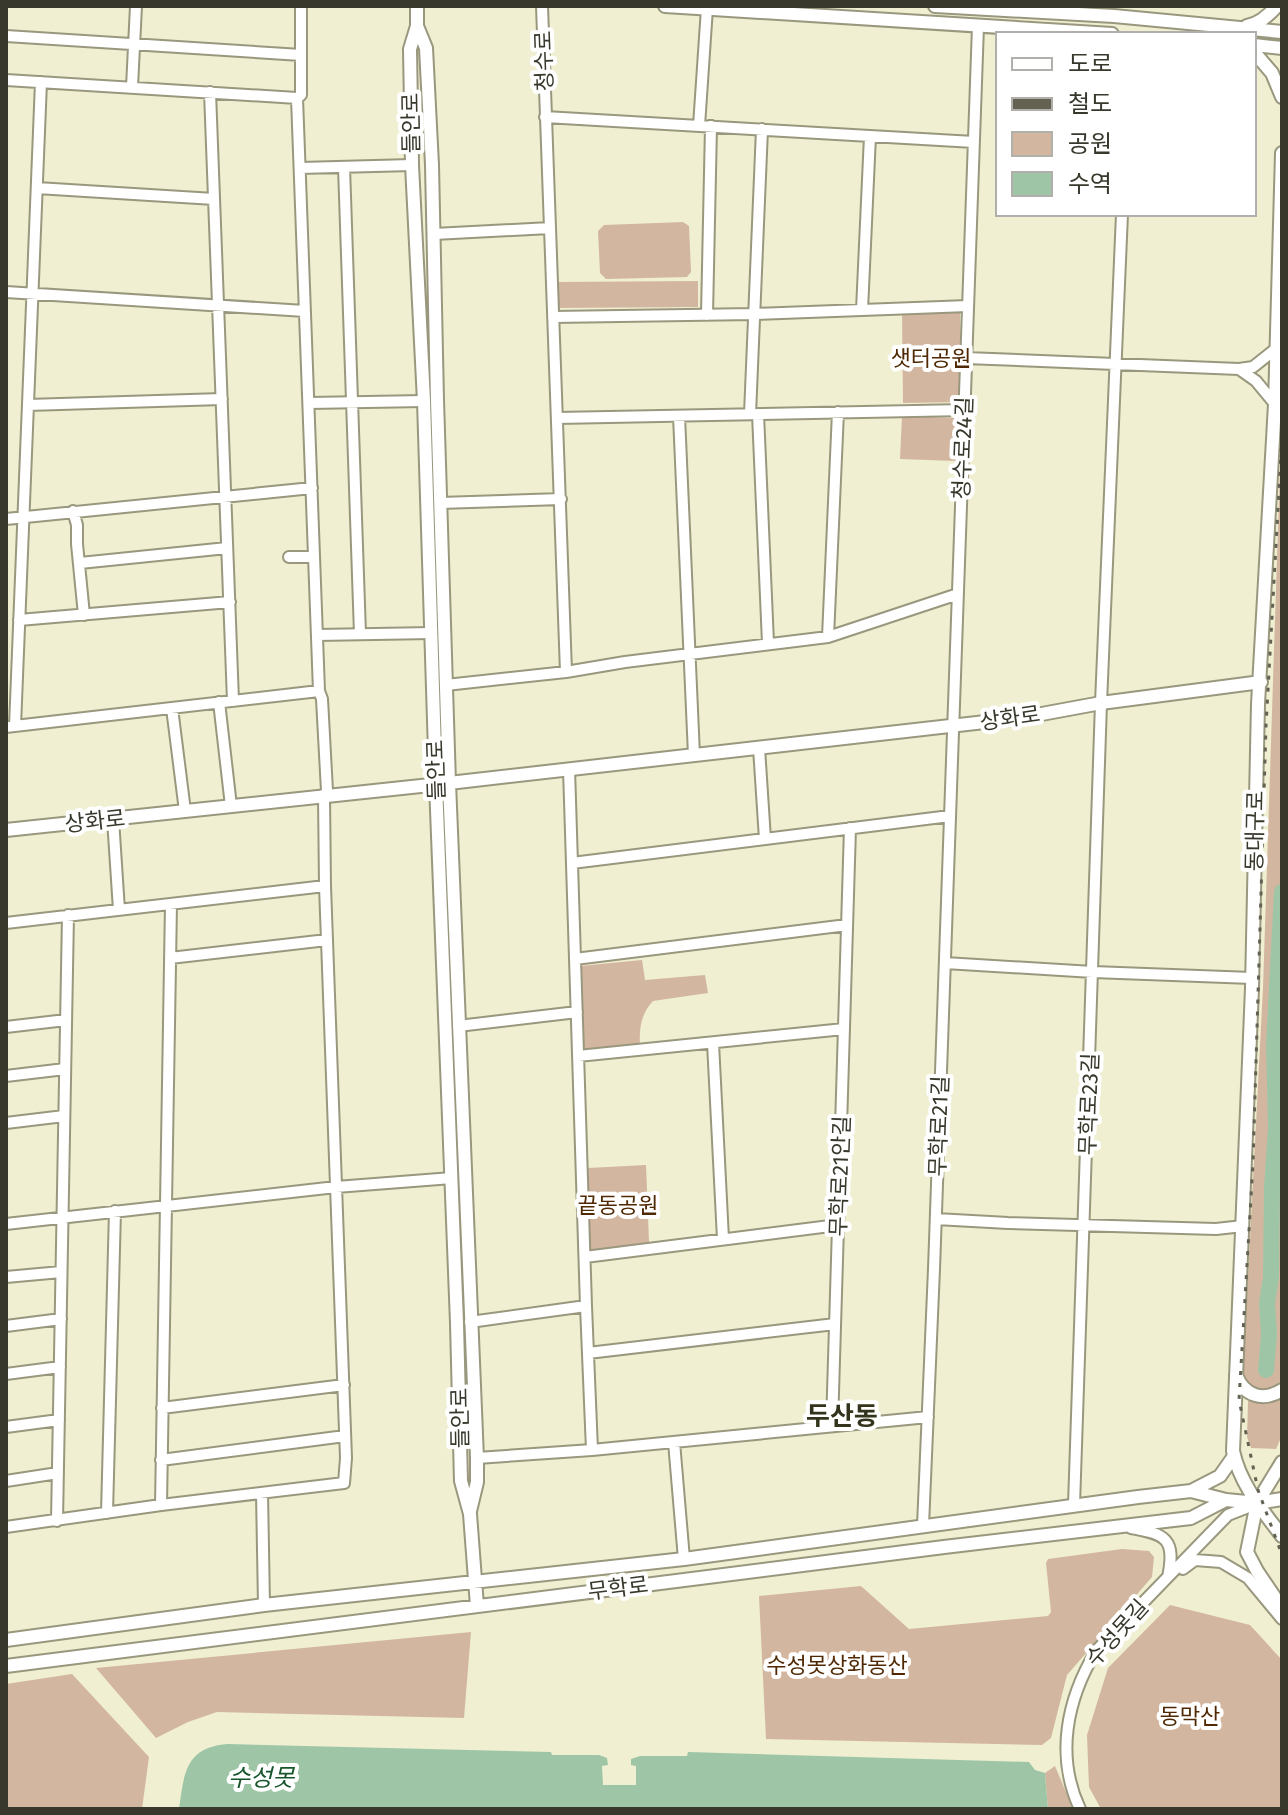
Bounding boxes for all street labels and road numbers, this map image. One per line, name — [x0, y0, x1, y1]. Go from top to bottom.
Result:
street label: 청수로 — [529, 30, 559, 92]
street label: 들안로 — [397, 92, 425, 154]
street label: 청수로24길 — [948, 396, 978, 500]
street label: 상화로 — [978, 700, 1042, 736]
street label: 들안로 — [421, 739, 451, 801]
street label: 동대구로 — [1241, 790, 1269, 872]
street label: 상화로 — [63, 804, 127, 838]
street label: 무학로23길 — [1074, 1052, 1104, 1156]
street label: 무학로21길 — [924, 1075, 954, 1177]
street label: 무학로21안길 — [824, 1115, 856, 1237]
street label: 들안로 — [446, 1387, 474, 1449]
street label: 무학로 — [586, 1571, 650, 1605]
street label: 수성못길 — [1080, 1594, 1154, 1672]

